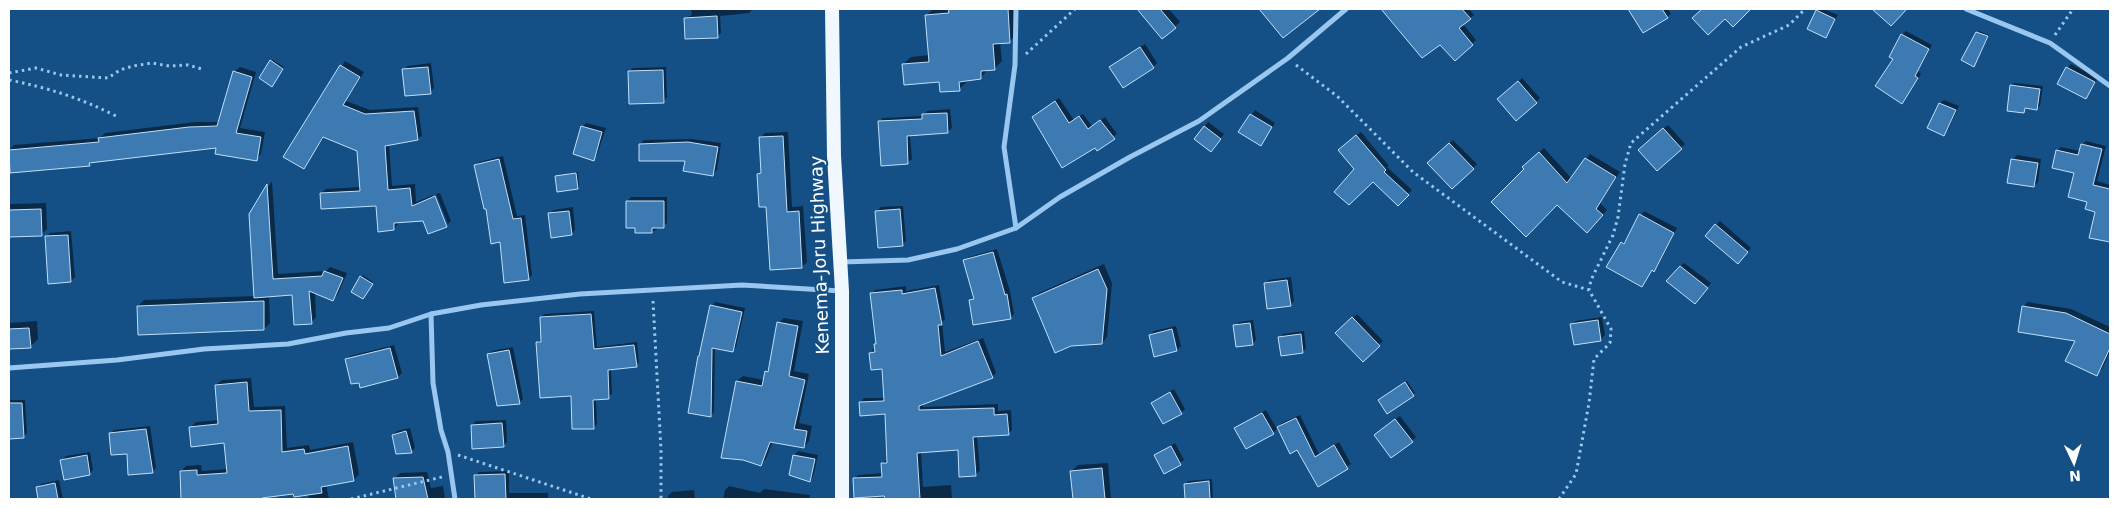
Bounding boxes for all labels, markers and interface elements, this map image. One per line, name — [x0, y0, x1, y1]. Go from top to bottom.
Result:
street label: Kenema-Joru Highway — [805, 155, 833, 355]
north arrow — [2049, 438, 2099, 488]
text: N — [2069, 468, 2081, 484]

